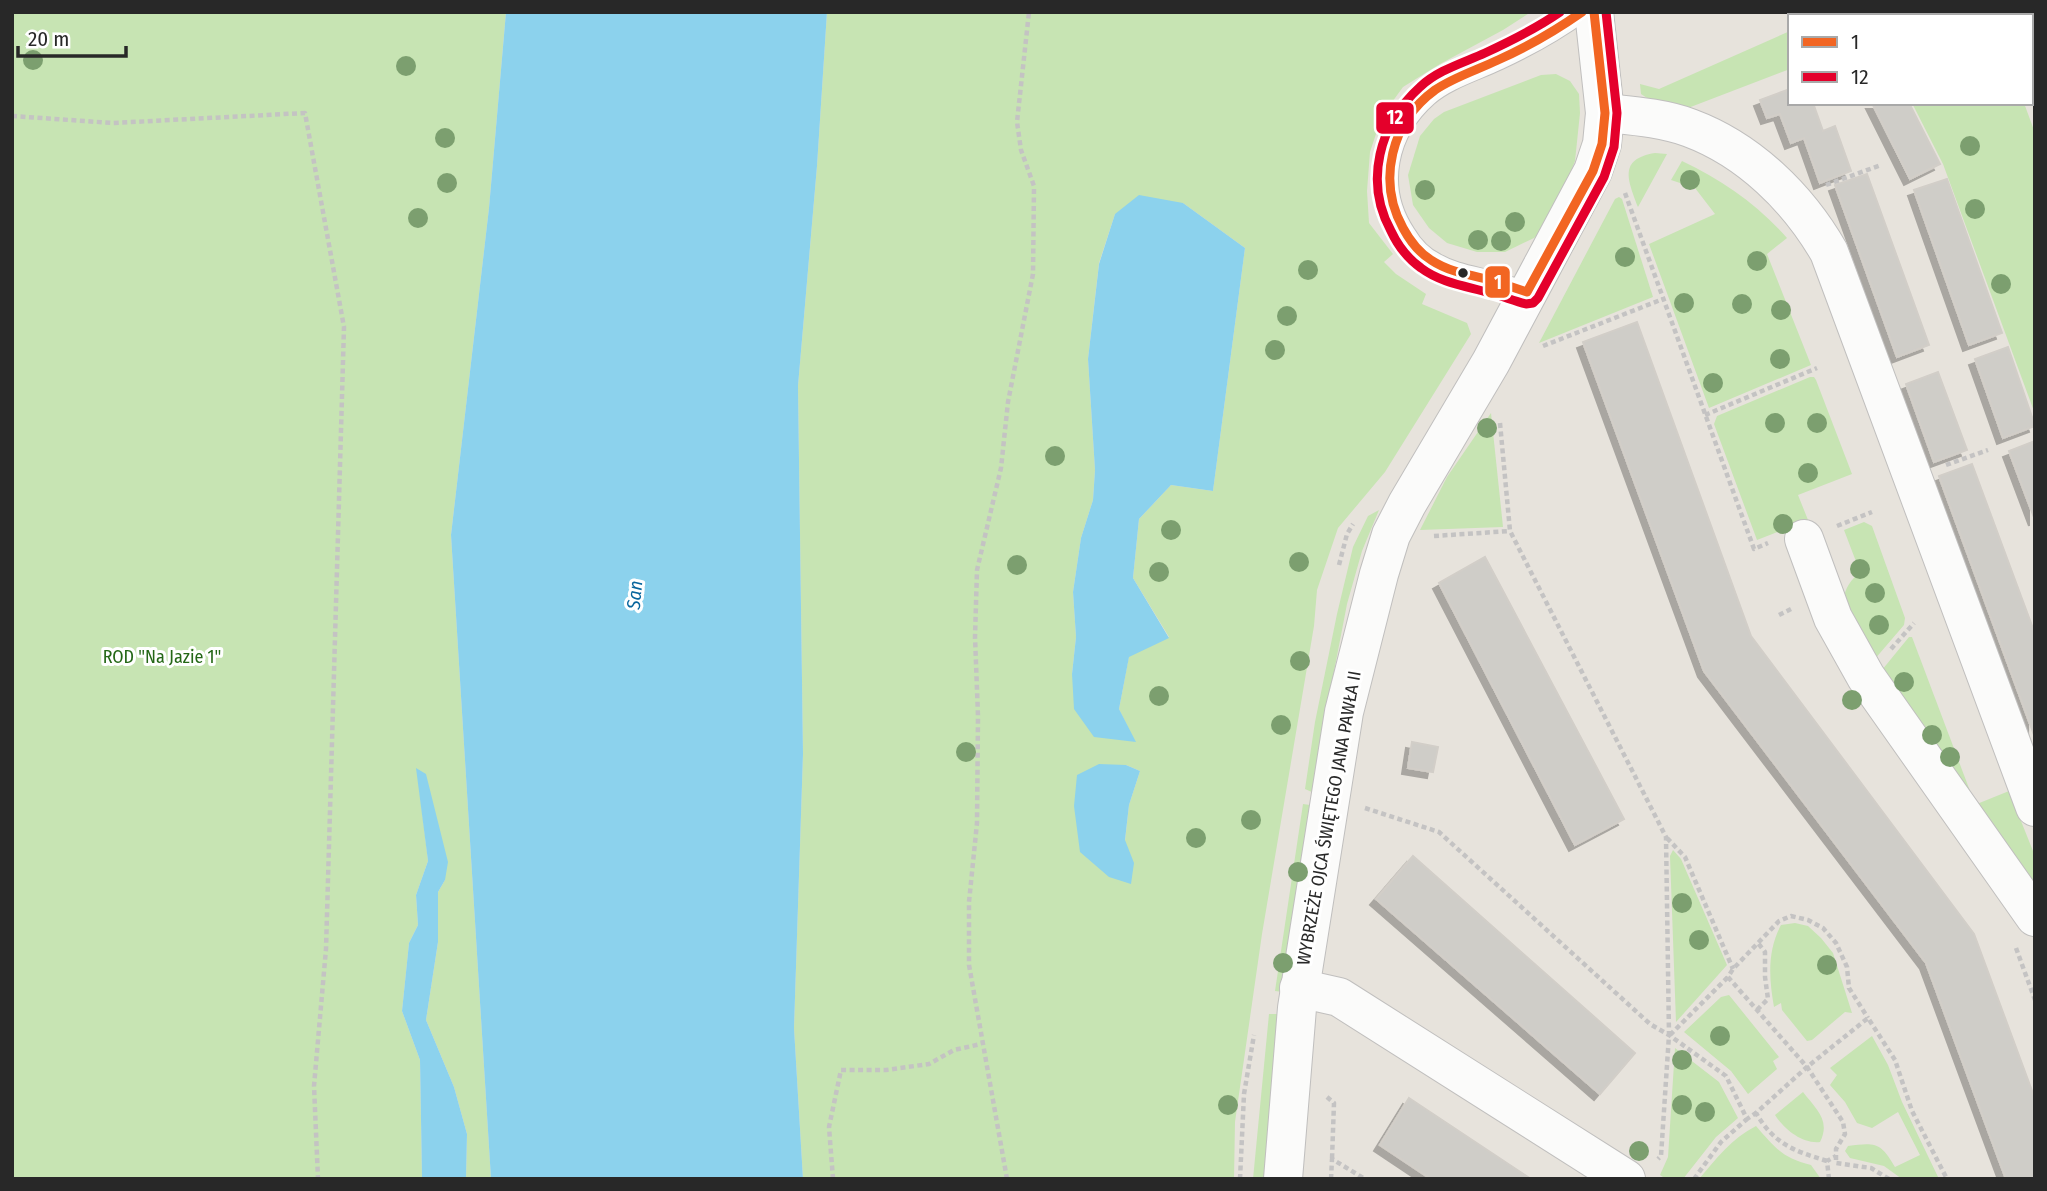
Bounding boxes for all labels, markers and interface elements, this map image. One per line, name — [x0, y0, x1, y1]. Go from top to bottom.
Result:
scale bar — [18, 14, 126, 58]
legend — [1788, 14, 2033, 105]
text: 20 m — [28, 26, 69, 52]
text: 1 — [1851, 29, 1859, 55]
text: 12 — [1851, 64, 1868, 90]
line badge: 12 — [1375, 101, 1415, 135]
text: 12 — [1387, 106, 1404, 129]
line badge: 1 — [1484, 265, 1511, 299]
unlabelled marker — [1456, 266, 1470, 280]
text: 1 — [1494, 271, 1502, 294]
water label: San — [622, 580, 647, 612]
park label: ROD "Na Jazie 1" — [103, 646, 221, 668]
street label: WYBRZEŻE OJCA ŚWIĘTEGO JANA PAWŁA II — [1292, 669, 1366, 967]

